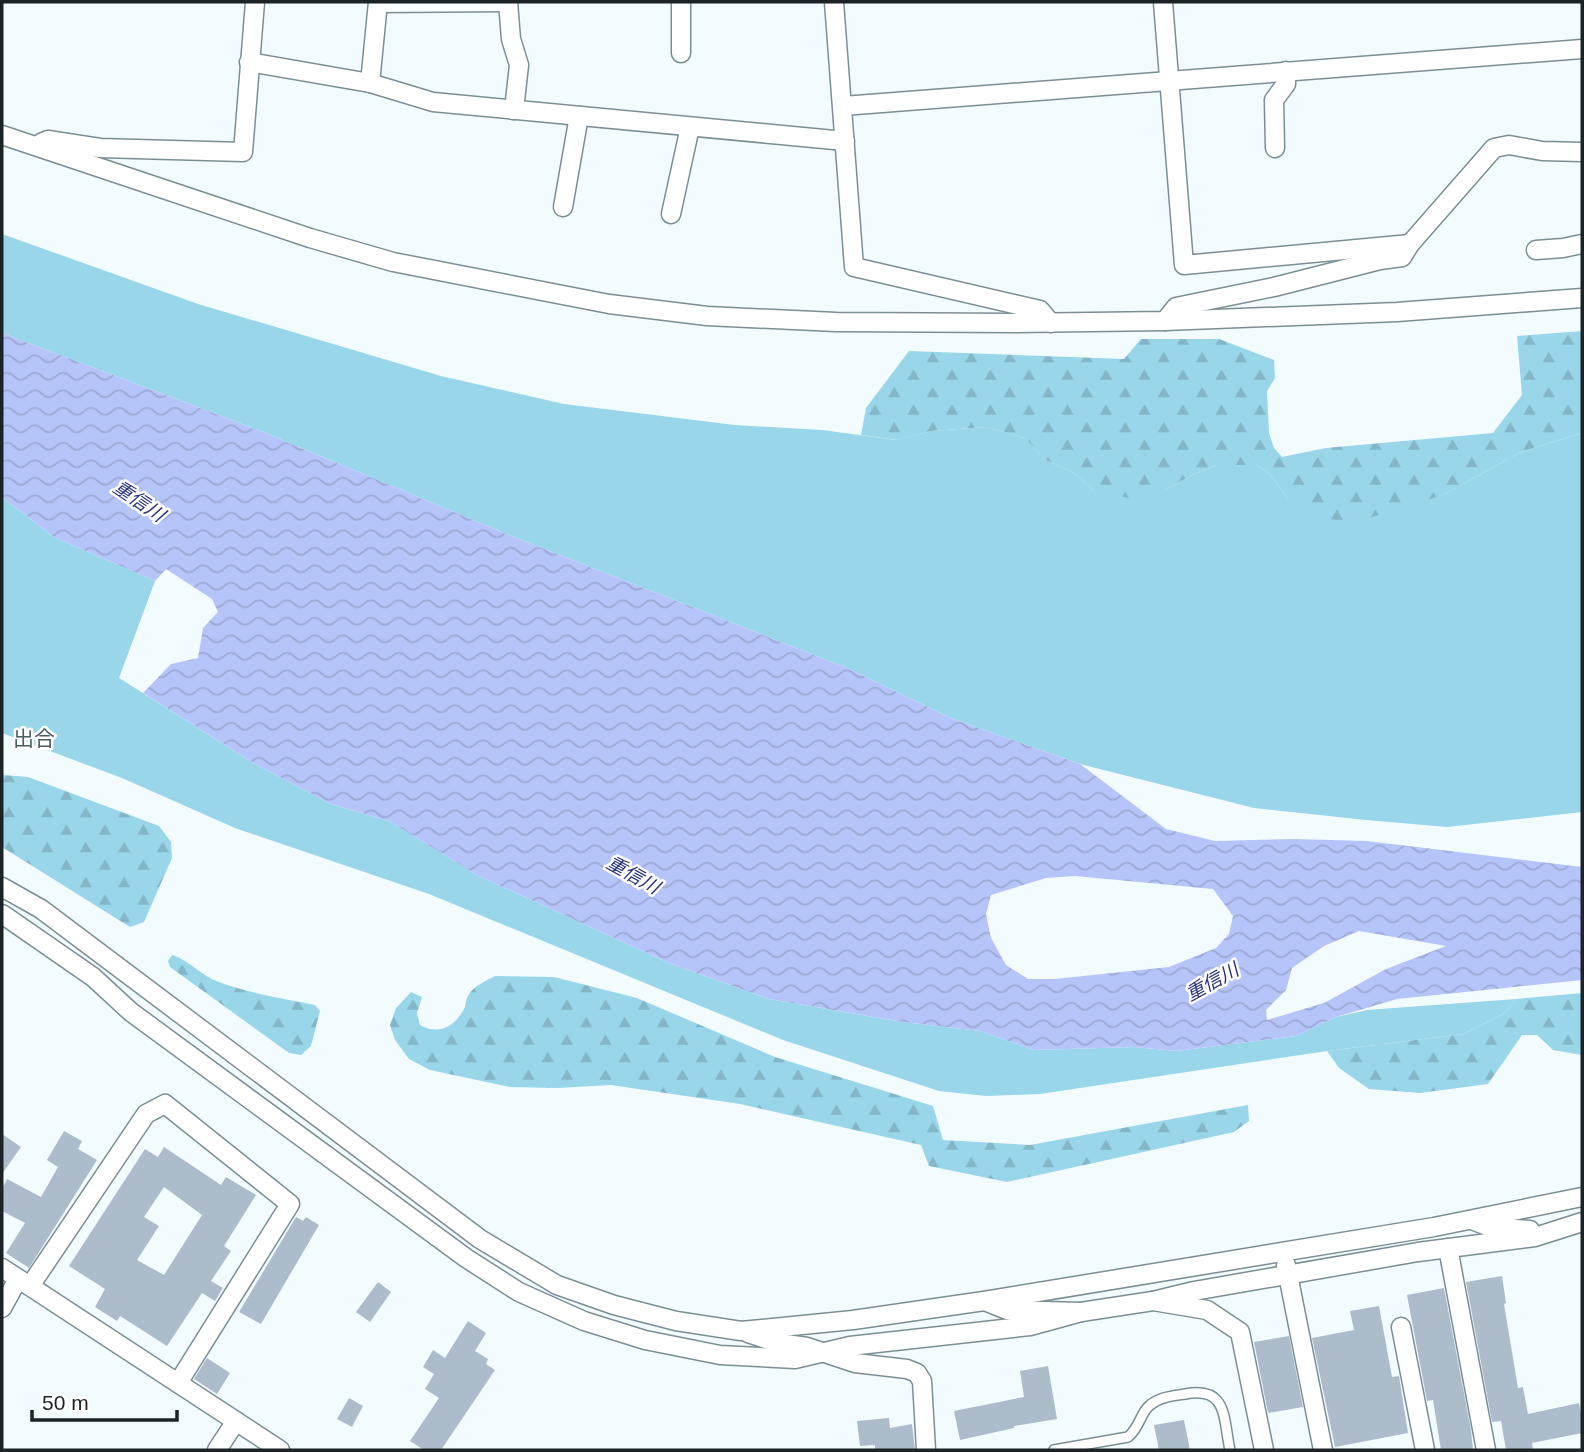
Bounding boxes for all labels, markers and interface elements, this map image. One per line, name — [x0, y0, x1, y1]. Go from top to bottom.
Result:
water label: 重信川 — [109, 476, 170, 527]
district label: 出合 — [13, 727, 55, 750]
water label: 重信川 — [603, 852, 665, 899]
water label: 重信川 — [1182, 958, 1244, 1005]
scale bar — [32, 1378, 177, 1422]
text: 50 m — [42, 1391, 89, 1414]

